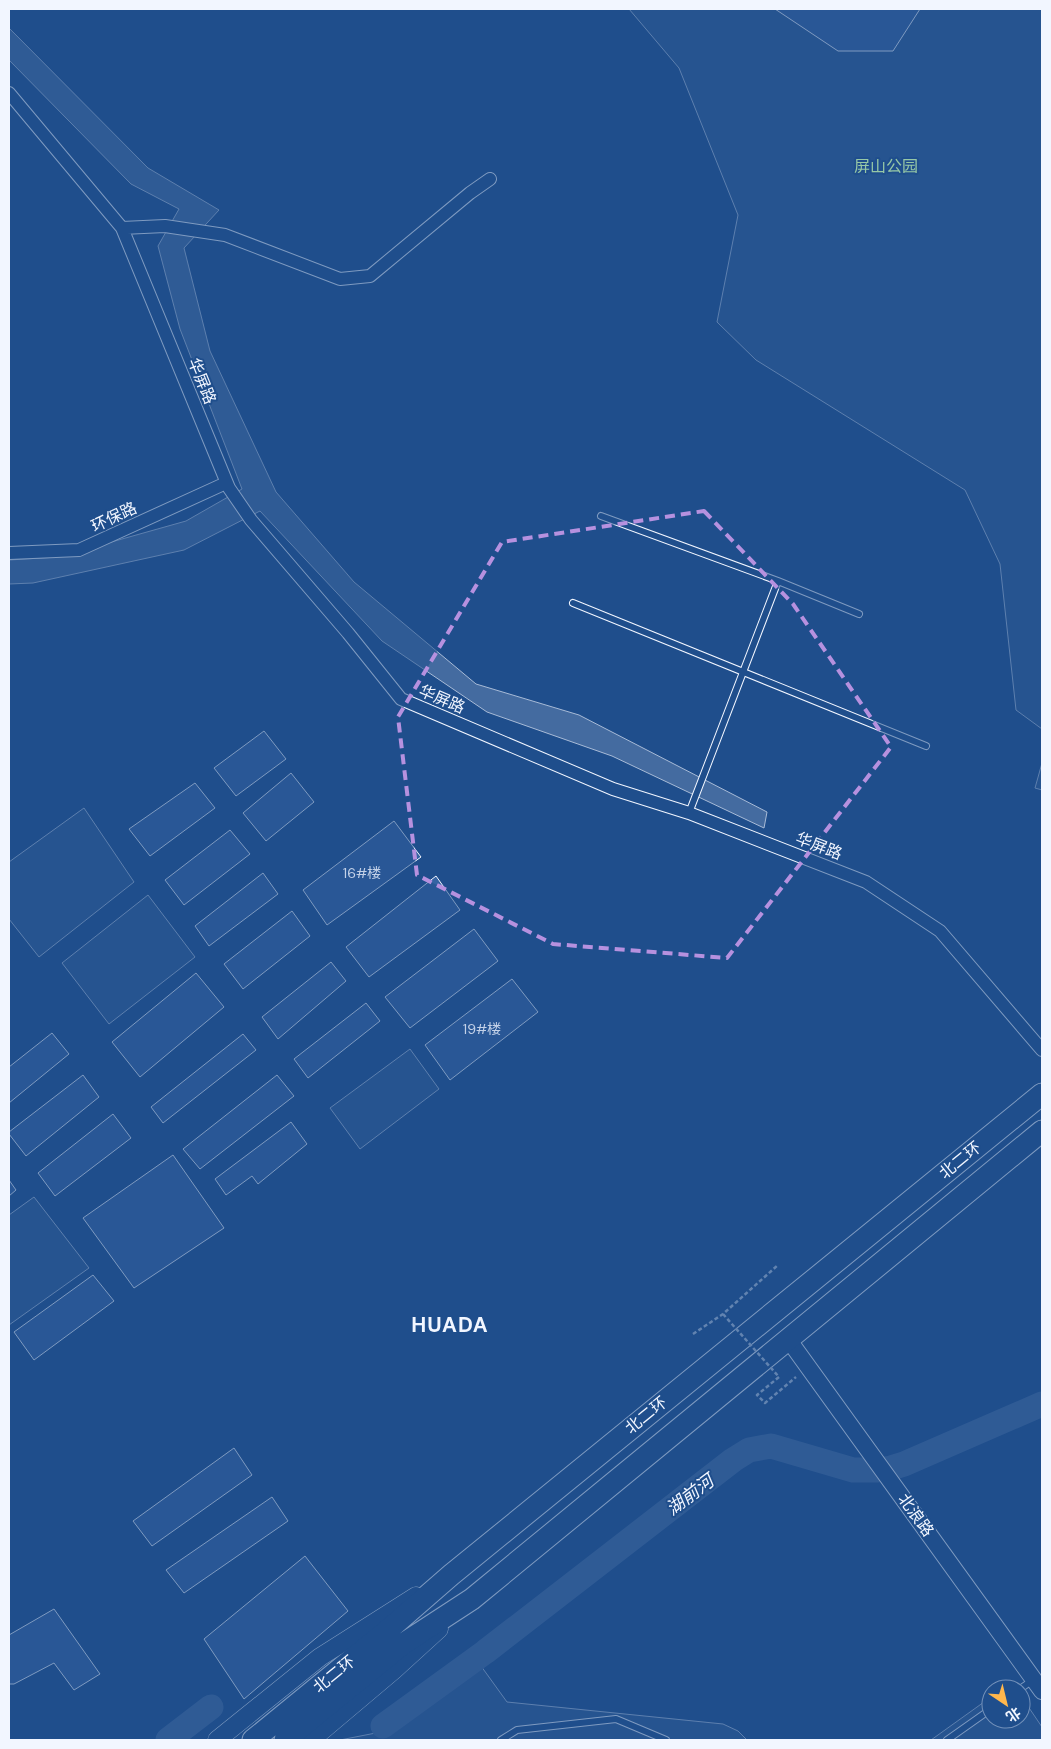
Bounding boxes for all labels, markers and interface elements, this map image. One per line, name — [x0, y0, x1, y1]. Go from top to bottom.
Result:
park label: 屏山公园 — [854, 156, 918, 177]
street label: 华屏路 — [183, 355, 221, 407]
street label: 环保路 — [88, 497, 140, 537]
street label: 华屏路 — [416, 680, 468, 718]
street label: 华屏路 — [793, 828, 845, 864]
house number: 16#楼 — [343, 864, 381, 882]
house number: 19#楼 — [463, 1020, 501, 1038]
street label: 北二环 — [935, 1137, 985, 1183]
district label: HUADA — [411, 1311, 489, 1339]
street label: 北二环 — [621, 1392, 671, 1438]
water label: 湖前河 — [661, 1467, 721, 1521]
street label: 北浪路 — [893, 1489, 939, 1541]
street label: 北二环 — [309, 1651, 359, 1697]
north arrow — [981, 1679, 1031, 1729]
text: 北 — [1003, 1703, 1024, 1726]

